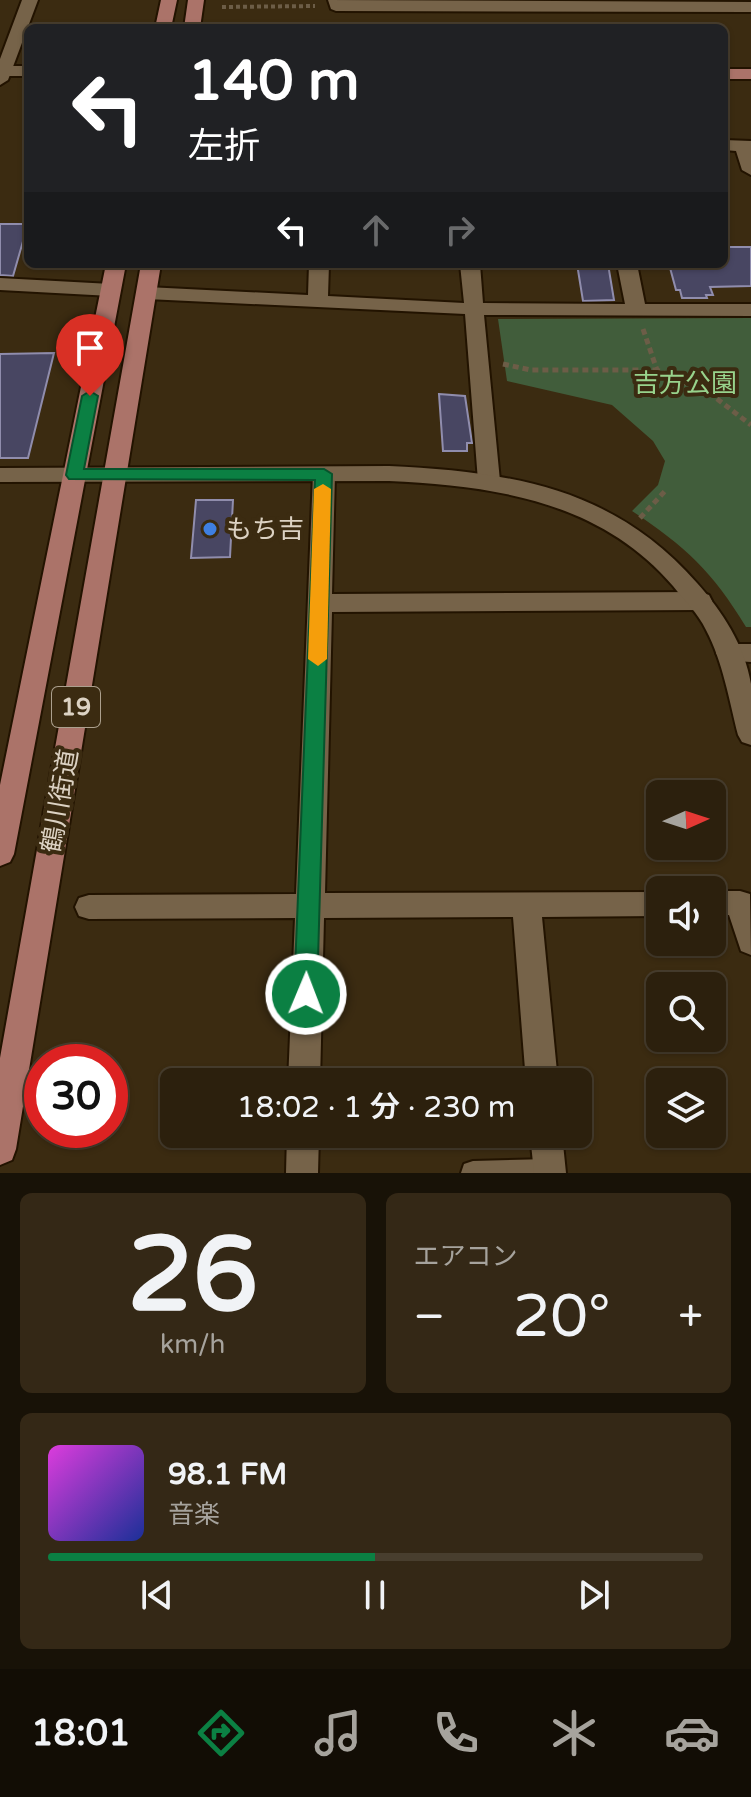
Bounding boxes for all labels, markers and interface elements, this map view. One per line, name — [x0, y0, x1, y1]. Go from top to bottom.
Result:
text: 140 m — [188, 48, 359, 115]
icon: left — [56, 56, 160, 160]
text: 左折 — [188, 125, 260, 168]
icon: left — [270, 208, 314, 252]
icon: ahead — [354, 208, 398, 252]
icon: right — [438, 208, 482, 252]
pin — [56, 314, 124, 396]
icon: arrive — [68, 326, 112, 370]
park label: 吉方公園 — [633, 368, 737, 399]
place label: もち吉 — [226, 514, 304, 545]
marker: もち吉 — [201, 520, 219, 538]
road number: 19 — [52, 687, 100, 727]
street label: 鶴川街道 — [36, 747, 84, 855]
north arrow — [646, 780, 726, 860]
map controls — [646, 780, 726, 1148]
button: sound — [646, 876, 726, 956]
position arrow — [264, 952, 348, 1036]
button: search — [646, 972, 726, 1052]
speed limit sign: 30 — [24, 1044, 128, 1148]
button: layers — [646, 1068, 726, 1148]
text: 18:02 · 1 分 · 230 m — [237, 1089, 515, 1126]
text: 26 — [127, 1214, 258, 1339]
text: エアコン — [414, 1241, 518, 1272]
text: 20° — [513, 1281, 611, 1353]
text: − — [414, 1291, 445, 1344]
text: + — [678, 1291, 703, 1344]
text: km/h — [160, 1329, 225, 1360]
text: 98.1 FM — [168, 1456, 287, 1493]
text: 音楽 — [168, 1499, 220, 1530]
icon: previous — [135, 1573, 179, 1617]
icon: pause — [353, 1573, 397, 1617]
icon: next — [572, 1573, 616, 1617]
icon: directions — [193, 1705, 249, 1761]
icon: music — [310, 1705, 366, 1761]
icon: phone — [428, 1705, 484, 1761]
icon: climate — [546, 1705, 602, 1761]
icon: car — [664, 1705, 720, 1761]
text: 18:01 — [31, 1712, 131, 1755]

